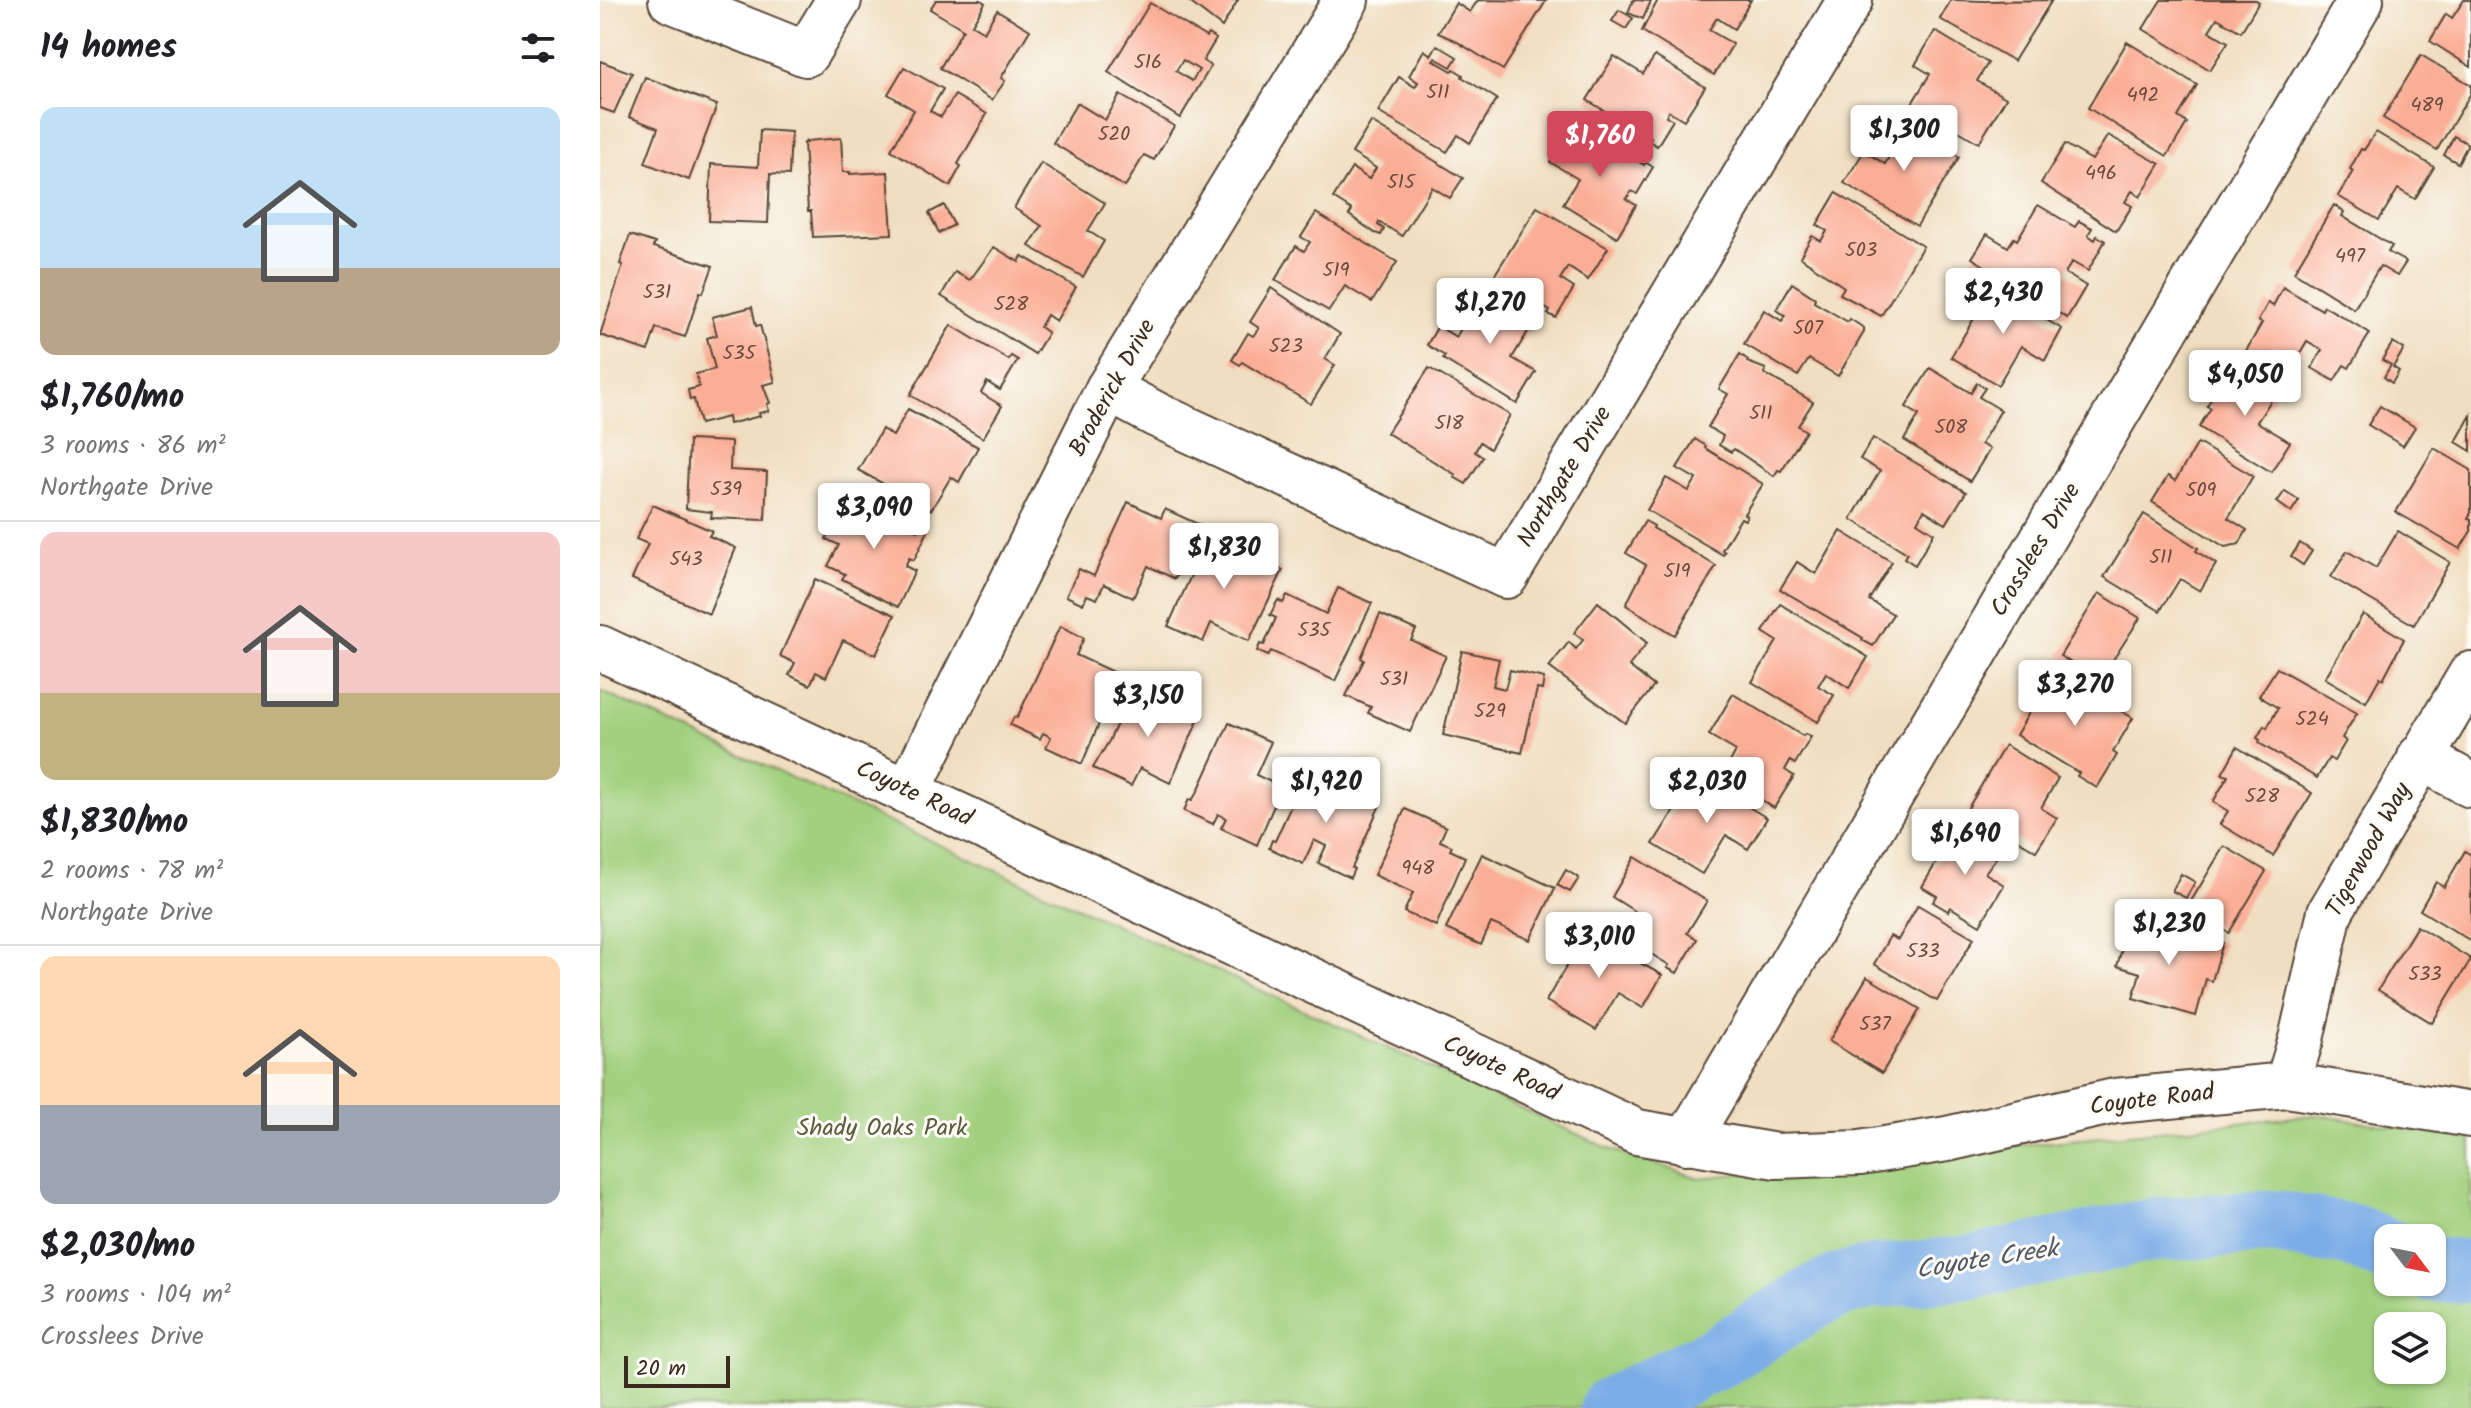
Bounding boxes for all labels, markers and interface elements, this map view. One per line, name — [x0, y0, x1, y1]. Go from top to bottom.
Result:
text: 14 homes — [40, 21, 177, 75]
icon: filters — [516, 26, 560, 70]
house number: 516 — [1134, 47, 1162, 79]
house number: 511 — [1426, 77, 1450, 109]
house number: 492 — [2127, 80, 2159, 112]
house number: 489 — [2411, 90, 2444, 122]
pin: $1,300 — [1839, 105, 1969, 173]
text: $1,300 — [1869, 110, 1939, 152]
pin: $1,760 — [1535, 111, 1665, 179]
text: $1,760 — [1565, 116, 1635, 158]
house number: 520 — [1098, 119, 1130, 151]
house number: 496 — [2085, 158, 2117, 190]
icon: home — [228, 159, 372, 303]
house number: 515 — [1387, 167, 1416, 199]
house number: 503 — [1845, 235, 1877, 267]
house number: 497 — [2335, 241, 2366, 273]
house number: 519 — [1323, 255, 1350, 287]
pin: $2,430 — [1938, 268, 2068, 336]
text: $2,430 — [1963, 273, 2043, 315]
house number: 531 — [643, 277, 671, 309]
pin: $1,270 — [1425, 278, 1555, 346]
text: $1,270 — [1455, 283, 1525, 325]
house number: 528 — [994, 289, 1029, 321]
street label: Broderick Drive — [1059, 312, 1167, 464]
house number: 507 — [1793, 313, 1824, 345]
house number: 523 — [1269, 331, 1303, 363]
house number: 535 — [723, 338, 757, 370]
pin: $4,050 — [2180, 350, 2310, 418]
text: $4,050 — [2207, 355, 2283, 397]
text: $1,760/mo — [40, 371, 184, 425]
street label: Northgate Drive — [1507, 398, 1623, 555]
house number: 511 — [1749, 398, 1773, 430]
house number: 518 — [1434, 408, 1464, 440]
house number: 508 — [1935, 412, 1968, 444]
text: 3 rooms · 86 m² — [40, 425, 225, 467]
text: Northgate Drive — [40, 467, 213, 509]
house number: 539 — [710, 474, 742, 506]
street label: Crosslees Drive — [1980, 475, 2092, 625]
house number: 509 — [2186, 475, 2216, 507]
pin: $3,090 — [809, 483, 939, 551]
text: $3,090 — [836, 488, 912, 530]
pin: $1,830 — [1159, 523, 1289, 591]
text: $1,830 — [1188, 528, 1260, 570]
house number: 511 — [2149, 542, 2173, 574]
house number: 543 — [669, 544, 703, 576]
house number: 519 — [1664, 556, 1691, 588]
icon: home — [228, 584, 372, 728]
house number: 535 — [1298, 615, 1332, 647]
pin: $3,270 — [2010, 660, 2140, 728]
house number: 531 — [1380, 664, 1408, 696]
text: $3,270 — [2036, 665, 2114, 707]
pin: $3,150 — [1083, 671, 1213, 739]
text: $3,150 — [1113, 676, 1183, 718]
house number: 529 — [1474, 696, 1506, 728]
house number: 524 — [2295, 704, 2329, 736]
street label: Coyote Road — [849, 750, 980, 839]
pin: $1,920 — [1261, 757, 1391, 825]
pin: $2,030 — [1642, 757, 1772, 825]
text: $1,920 — [1290, 762, 1362, 804]
text: $2,030 — [1668, 762, 1746, 804]
street label: Tigerwood Way — [2316, 775, 2423, 925]
house number: 528 — [2245, 781, 2280, 813]
text: $1,830/mo — [40, 796, 188, 850]
pin: $1,690 — [1900, 809, 2030, 877]
text: $1,690 — [1930, 814, 2000, 856]
text: 2 rooms · 78 m² — [40, 850, 223, 892]
house number: 948 — [1402, 853, 1435, 885]
text: Northgate Drive — [40, 892, 213, 934]
pin: $1,230 — [2104, 899, 2234, 967]
text: $1,230 — [2133, 904, 2205, 946]
pin: $3,010 — [1534, 912, 1664, 980]
text: $3,010 — [1564, 917, 1634, 959]
house number: 533 — [1906, 936, 1940, 968]
house number: 533 — [2408, 959, 2442, 991]
icon: home — [228, 1008, 372, 1152]
house number: 537 — [1859, 1009, 1891, 1041]
street label: Coyote Road — [1436, 1025, 1567, 1114]
street label: Coyote Road — [2087, 1073, 2218, 1127]
park label: Shady Oaks Park — [797, 1109, 968, 1148]
text: $2,030/mo — [40, 1220, 195, 1274]
north arrow — [2374, 1224, 2446, 1296]
map controls — [2374, 1224, 2446, 1384]
water label: Coyote Creek — [1913, 1227, 2065, 1292]
text: 3 rooms · 104 m² — [40, 1274, 231, 1316]
button: layers — [2374, 1312, 2446, 1384]
text: Crosslees Drive — [40, 1316, 204, 1358]
scale bar — [624, 1352, 730, 1388]
text: 20 m — [636, 1352, 686, 1387]

